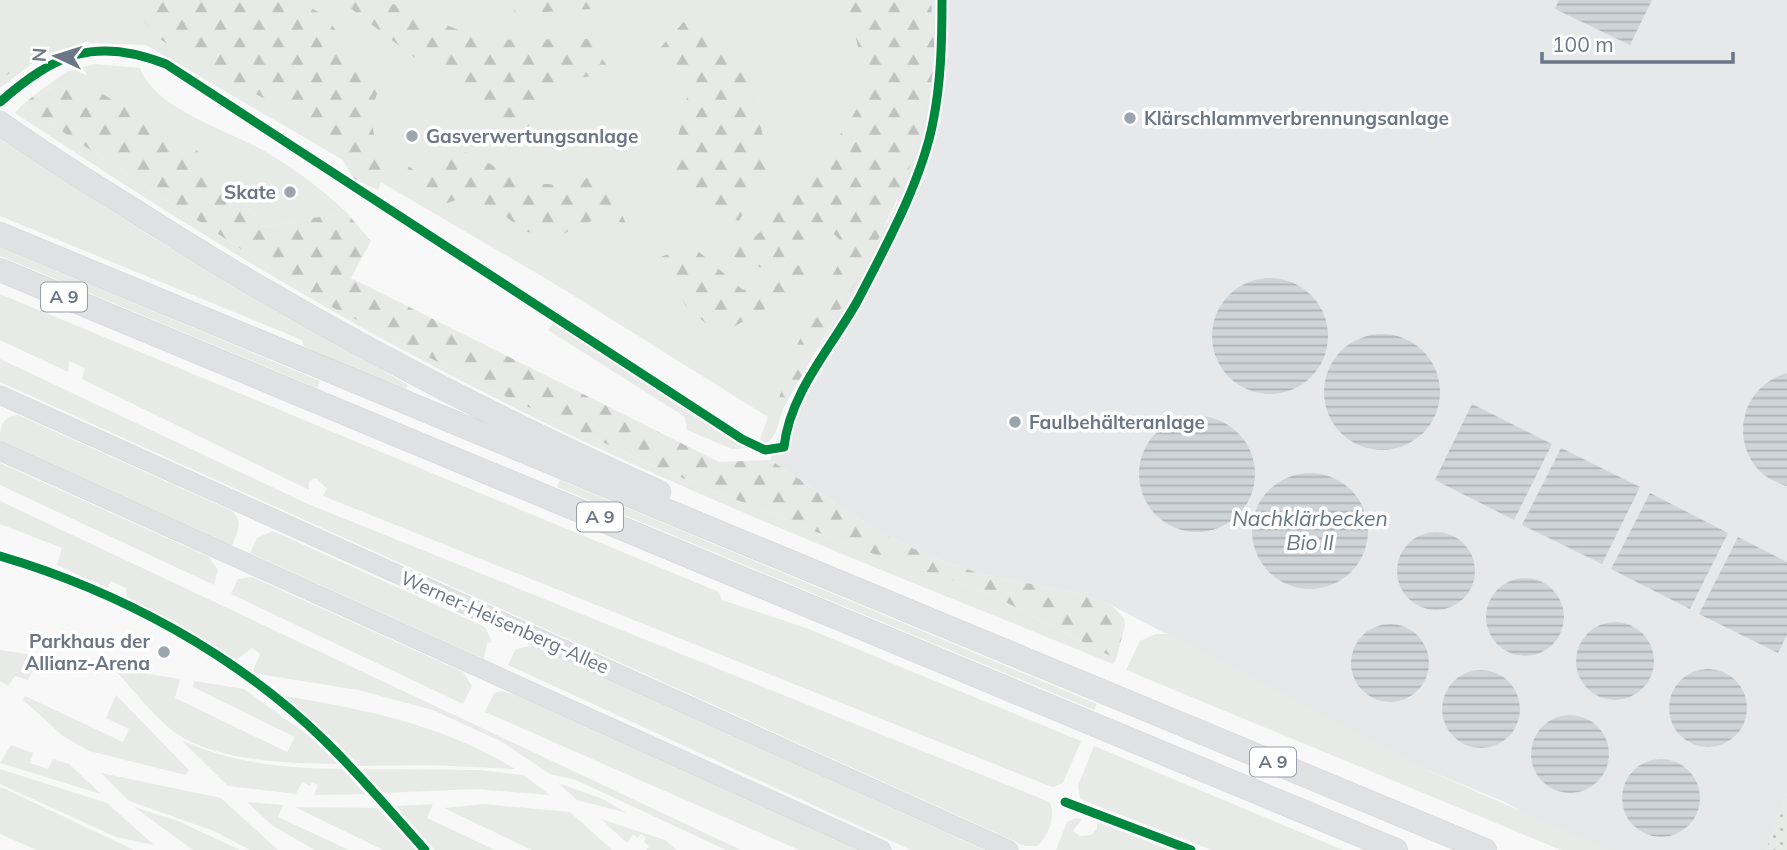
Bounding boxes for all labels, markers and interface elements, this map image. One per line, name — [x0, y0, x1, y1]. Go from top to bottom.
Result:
north arrow — [21, 21, 91, 91]
scale bar — [1542, 21, 1733, 65]
text: 100 m — [1552, 31, 1614, 57]
text: N — [27, 47, 52, 63]
place label: Klärschlammverbrennungsanlage — [1144, 106, 1449, 130]
marker: Klärschlammverbrennungsanlage — [1122, 110, 1138, 126]
place label: Gasverwertungsanlage — [426, 124, 638, 148]
marker: Gasverwertungsanlage — [404, 128, 420, 144]
place label: Skate — [224, 180, 276, 204]
marker: Skate — [282, 184, 298, 200]
road number: A 9 — [41, 282, 87, 312]
place label: Faulbehälteranlage — [1029, 410, 1205, 434]
marker: Faulbehälteranlage — [1007, 414, 1023, 430]
road number: A 9 — [577, 503, 623, 532]
water label: Nachklärbecken Bio II — [1232, 505, 1388, 555]
street label: Werner-Heisenberg-Allee — [397, 565, 613, 679]
place label: Parkhaus der Allianz-Arena — [25, 629, 151, 675]
marker: Parkhaus der Allianz-Arena — [156, 644, 172, 660]
road number: A 9 — [1250, 748, 1296, 776]

